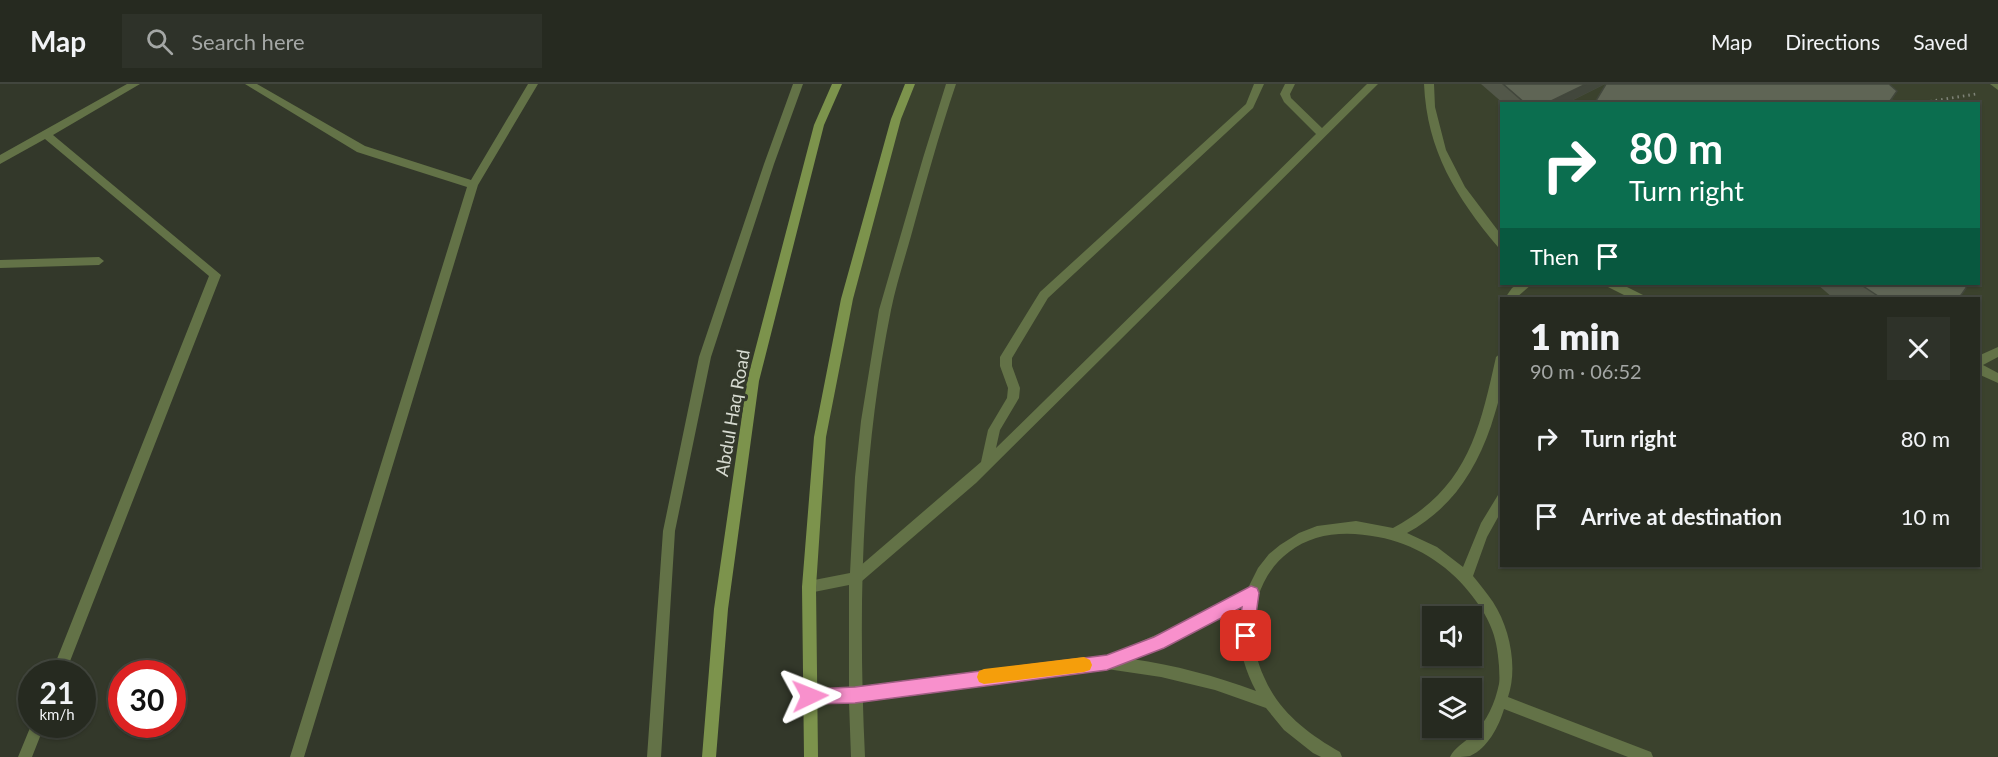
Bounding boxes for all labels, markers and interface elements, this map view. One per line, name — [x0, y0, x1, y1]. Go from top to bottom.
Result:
search box — [122, 14, 542, 68]
text: Map — [30, 24, 86, 58]
icon: search — [143, 25, 176, 58]
text: Search here — [191, 28, 305, 55]
text: Map — [1711, 29, 1752, 54]
text: Directions — [1785, 29, 1880, 54]
text: Saved — [1913, 29, 1968, 54]
text: 80 m — [1629, 123, 1723, 173]
icon: right — [1530, 126, 1608, 204]
text: Turn right — [1629, 174, 1744, 207]
icon: arrive — [1591, 240, 1624, 273]
text: Then — [1530, 243, 1579, 270]
text: 1 min — [1530, 314, 1620, 358]
button: close — [1887, 317, 1950, 380]
street label: Abdul Haq Road — [710, 348, 754, 478]
text: 90 m · 06:52 — [1530, 359, 1642, 383]
icon: right — [1530, 422, 1563, 455]
text: Turn right — [1581, 425, 1676, 452]
text: 80 m — [1901, 425, 1950, 452]
icon: arrive — [1530, 500, 1563, 533]
text: Arrive at destination — [1581, 503, 1782, 530]
text: 10 m — [1901, 503, 1950, 530]
map controls — [1422, 606, 1482, 738]
button: sound — [1422, 606, 1482, 666]
pin — [1220, 610, 1271, 661]
icon: arrive — [1229, 619, 1262, 652]
speed limit sign: 30 — [108, 660, 186, 738]
position arrow — [778, 664, 842, 728]
text: 21 — [40, 674, 74, 710]
button: layers — [1422, 678, 1482, 738]
text: km/h — [39, 705, 75, 723]

